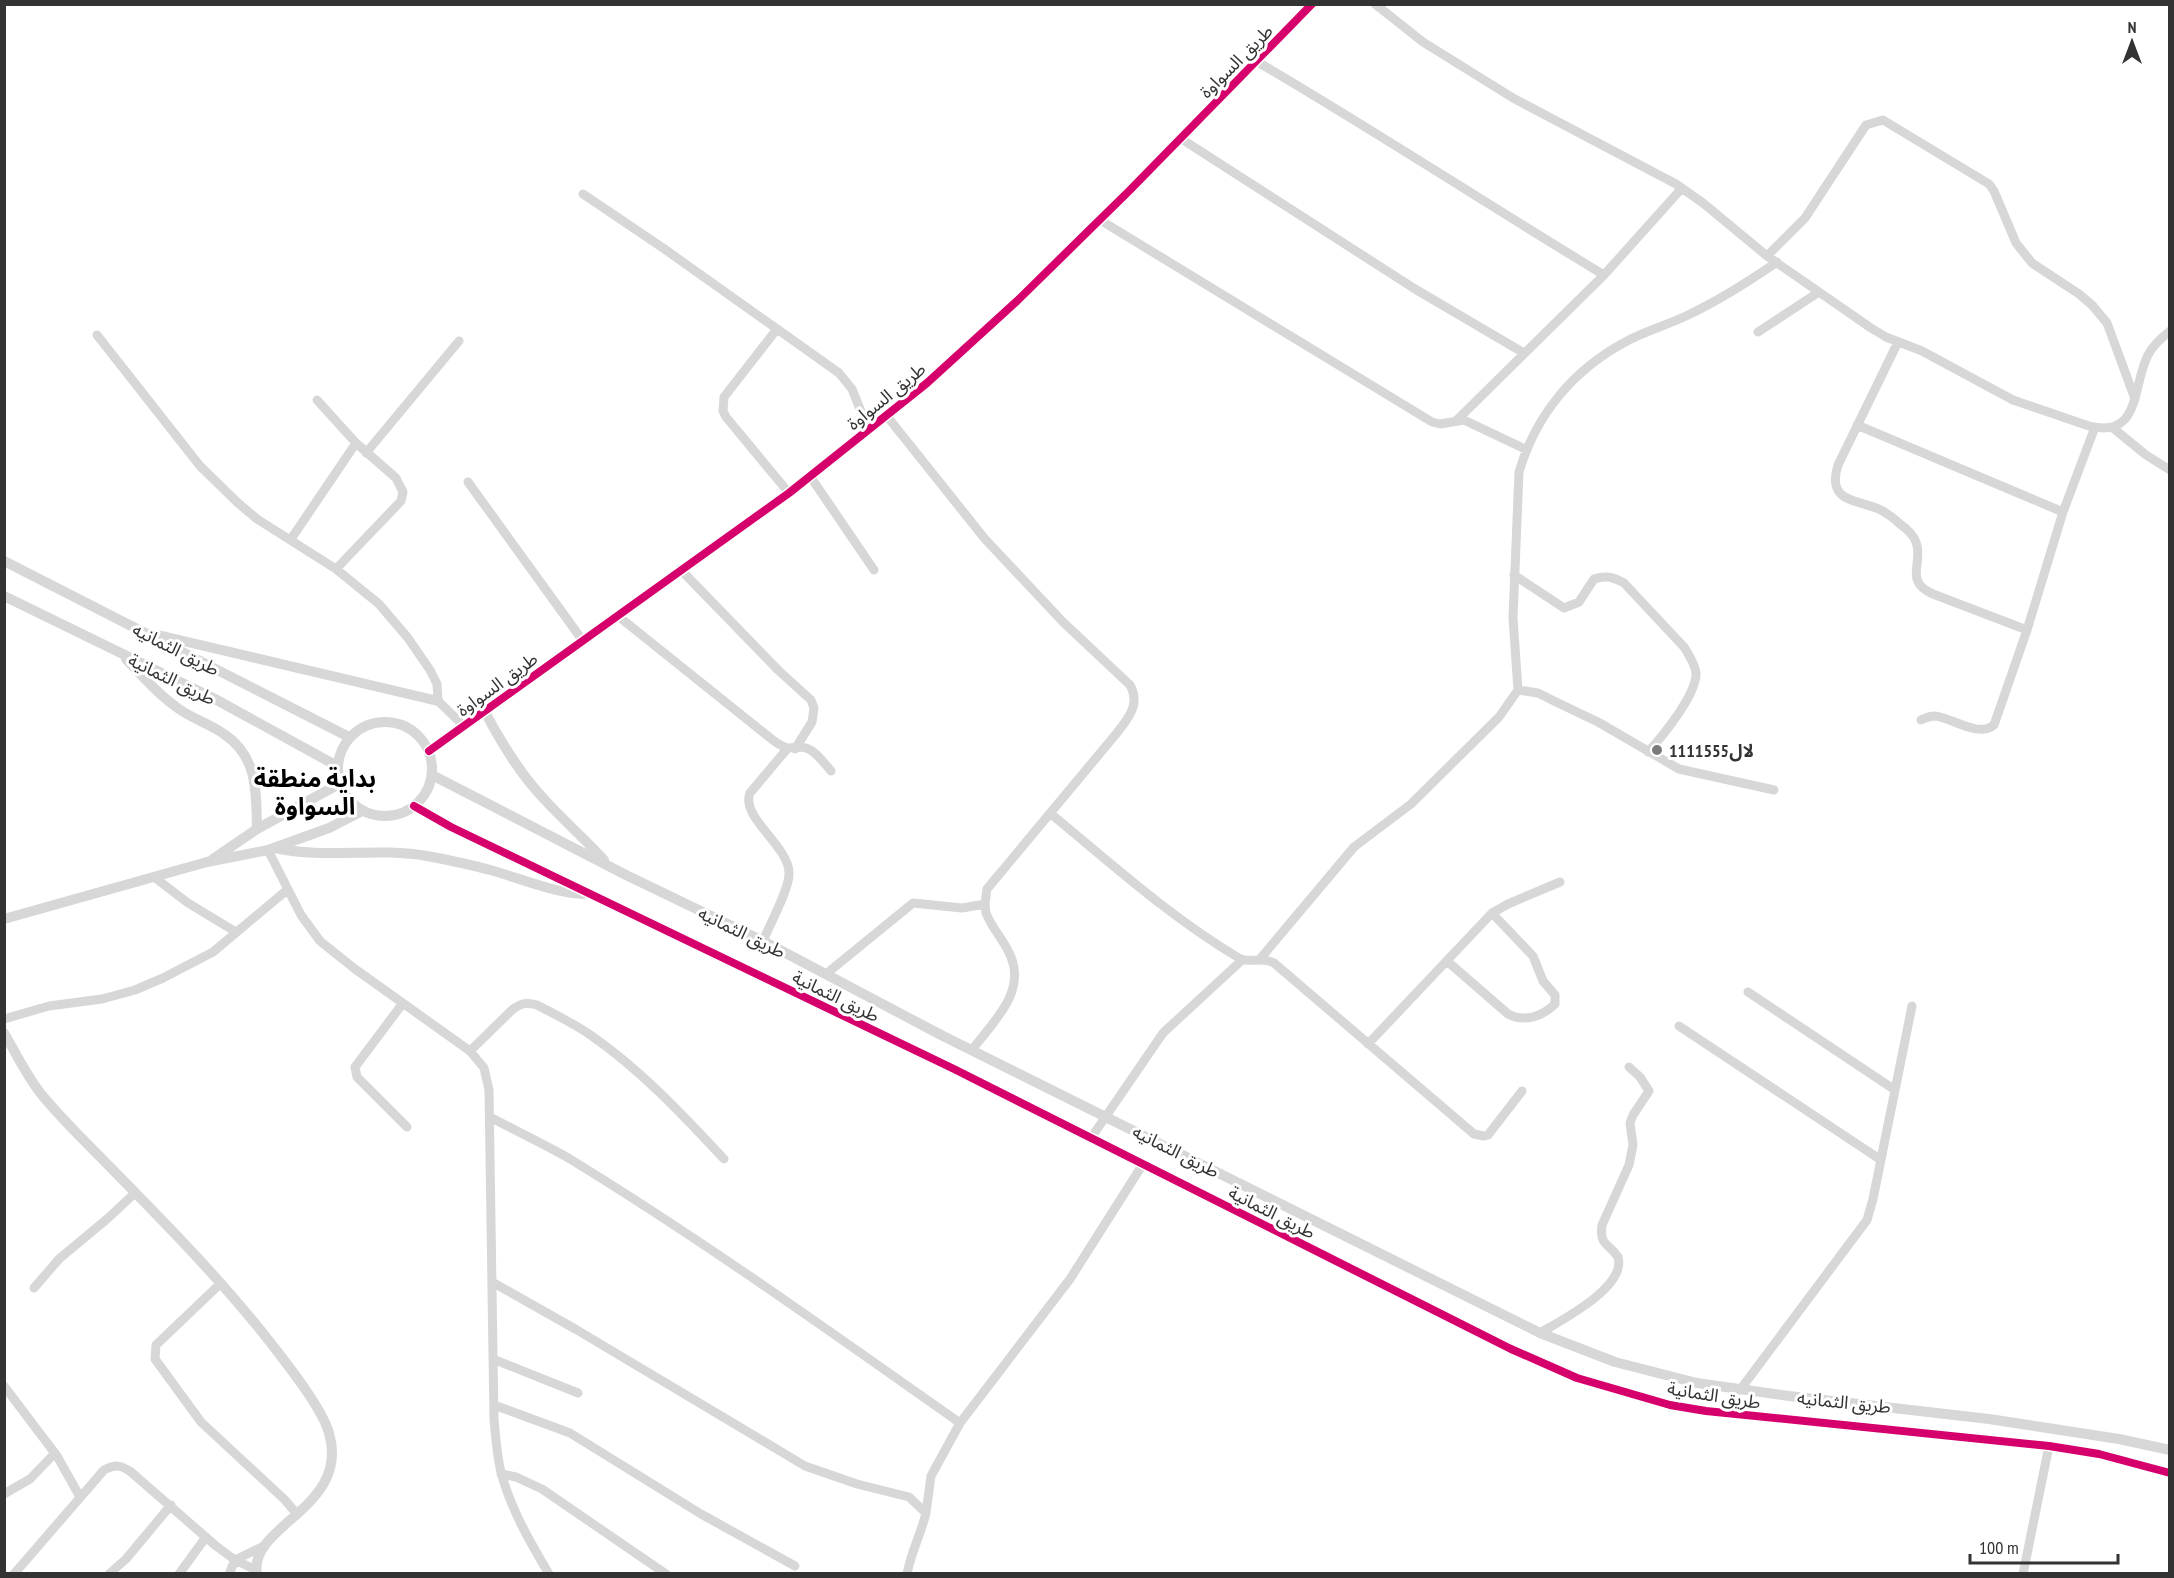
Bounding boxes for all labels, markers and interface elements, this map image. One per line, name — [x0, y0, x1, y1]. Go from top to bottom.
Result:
north arrow — [2102, 12, 2162, 72]
text: N — [2128, 17, 2136, 37]
street label: طريق السواوة — [1194, 19, 1278, 103]
street label: طريق السواوة — [842, 357, 930, 435]
street label: طريق الثمانيه — [129, 617, 223, 681]
street label: طريق السواوة — [452, 647, 542, 721]
street label: طريق الثمانية — [125, 648, 219, 710]
place label: 1111555لال — [1669, 739, 1754, 762]
marker: 1111555لال — [1650, 743, 1664, 757]
district label: بداية منطقة السواوة — [254, 763, 376, 822]
street label: طريق الثمانيه — [695, 901, 789, 963]
street label: طريق الثمانية — [789, 965, 883, 1027]
street label: طريق الثمانيه — [1129, 1119, 1223, 1183]
street label: طريق الثمانية — [1225, 1180, 1319, 1244]
street label: طريق الثمانية — [1666, 1376, 1762, 1414]
street label: طريق الثمانيه — [1796, 1386, 1892, 1418]
scale bar — [1970, 1527, 2118, 1565]
text: 100 m — [1979, 1536, 2019, 1559]

